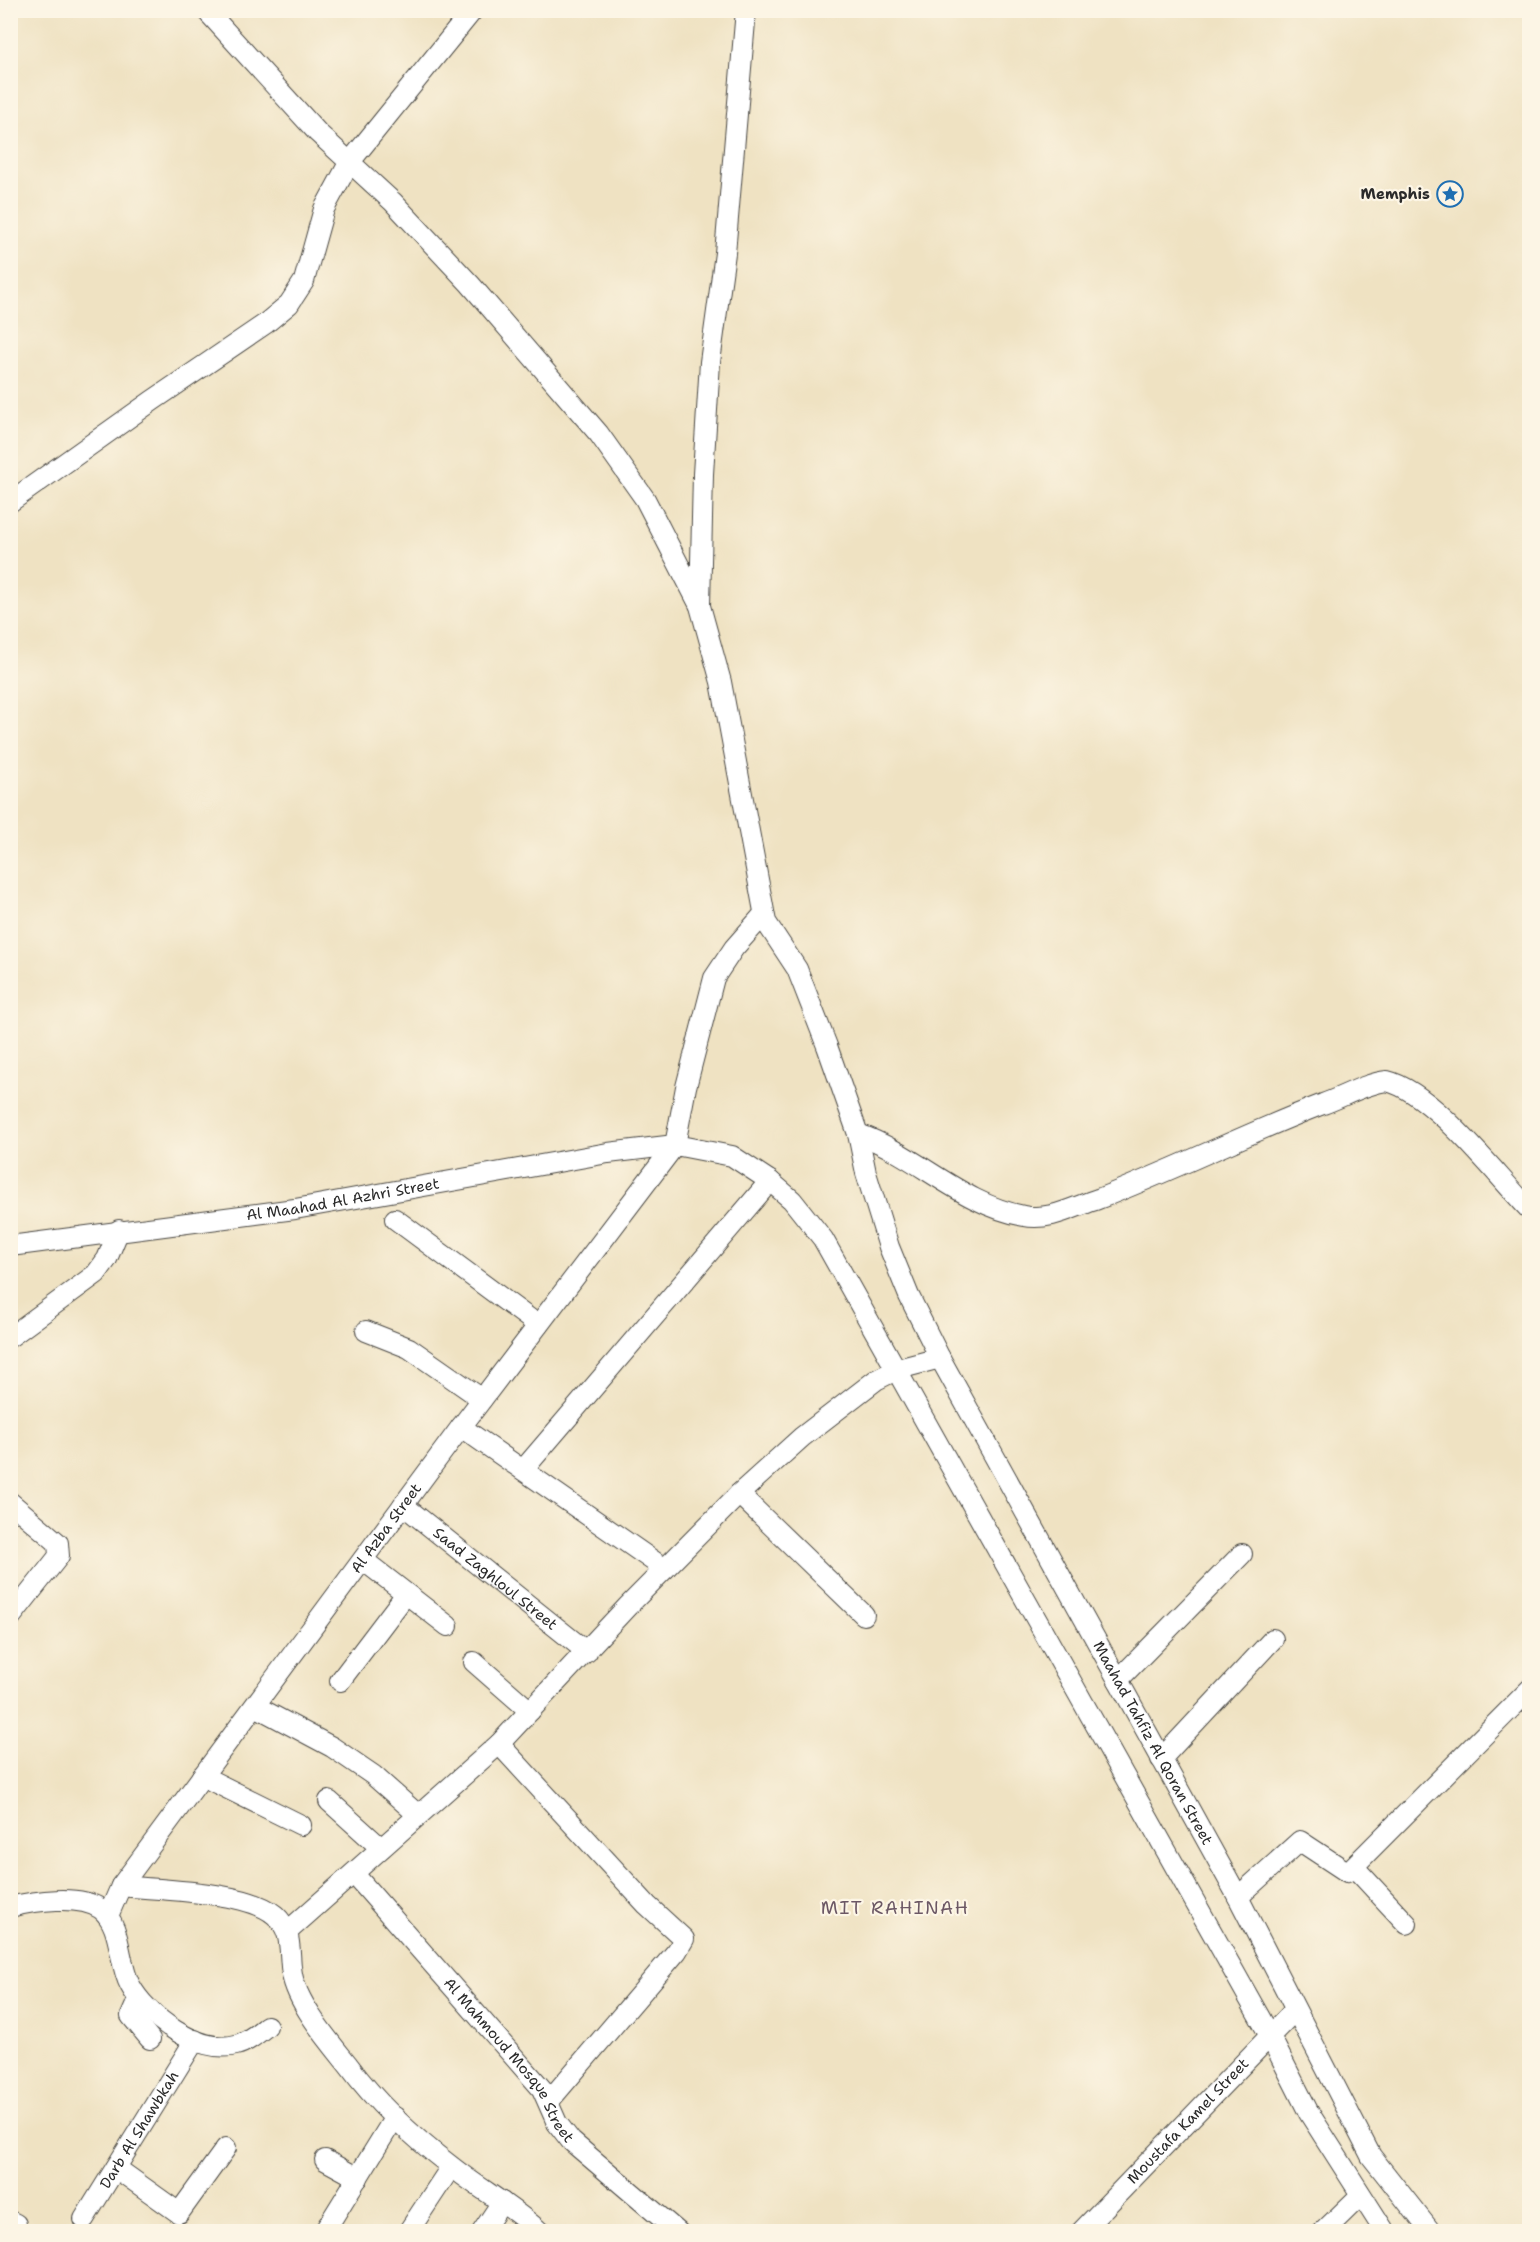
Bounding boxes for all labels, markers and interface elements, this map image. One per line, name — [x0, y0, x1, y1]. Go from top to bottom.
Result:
place icon: Memphis — [1435, 179, 1465, 209]
place label: Memphis — [1361, 184, 1430, 204]
street label: Al Maahad Al Azhri Street — [245, 1173, 441, 1225]
street label: Al Azba Street — [346, 1479, 426, 1577]
street label: Saad Zaghloul Street — [429, 1523, 561, 1634]
street label: Maahad Tahfiz Al Qoran Street — [1088, 1638, 1217, 1849]
district label: MIT RAHINAH — [821, 1896, 969, 1920]
street label: Al Mahmoud Mosque Street — [439, 1974, 579, 2147]
street label: Moustafa Kamel Street — [1123, 2054, 1253, 2188]
street label: Darb Al Shawbkah — [95, 2067, 183, 2192]

